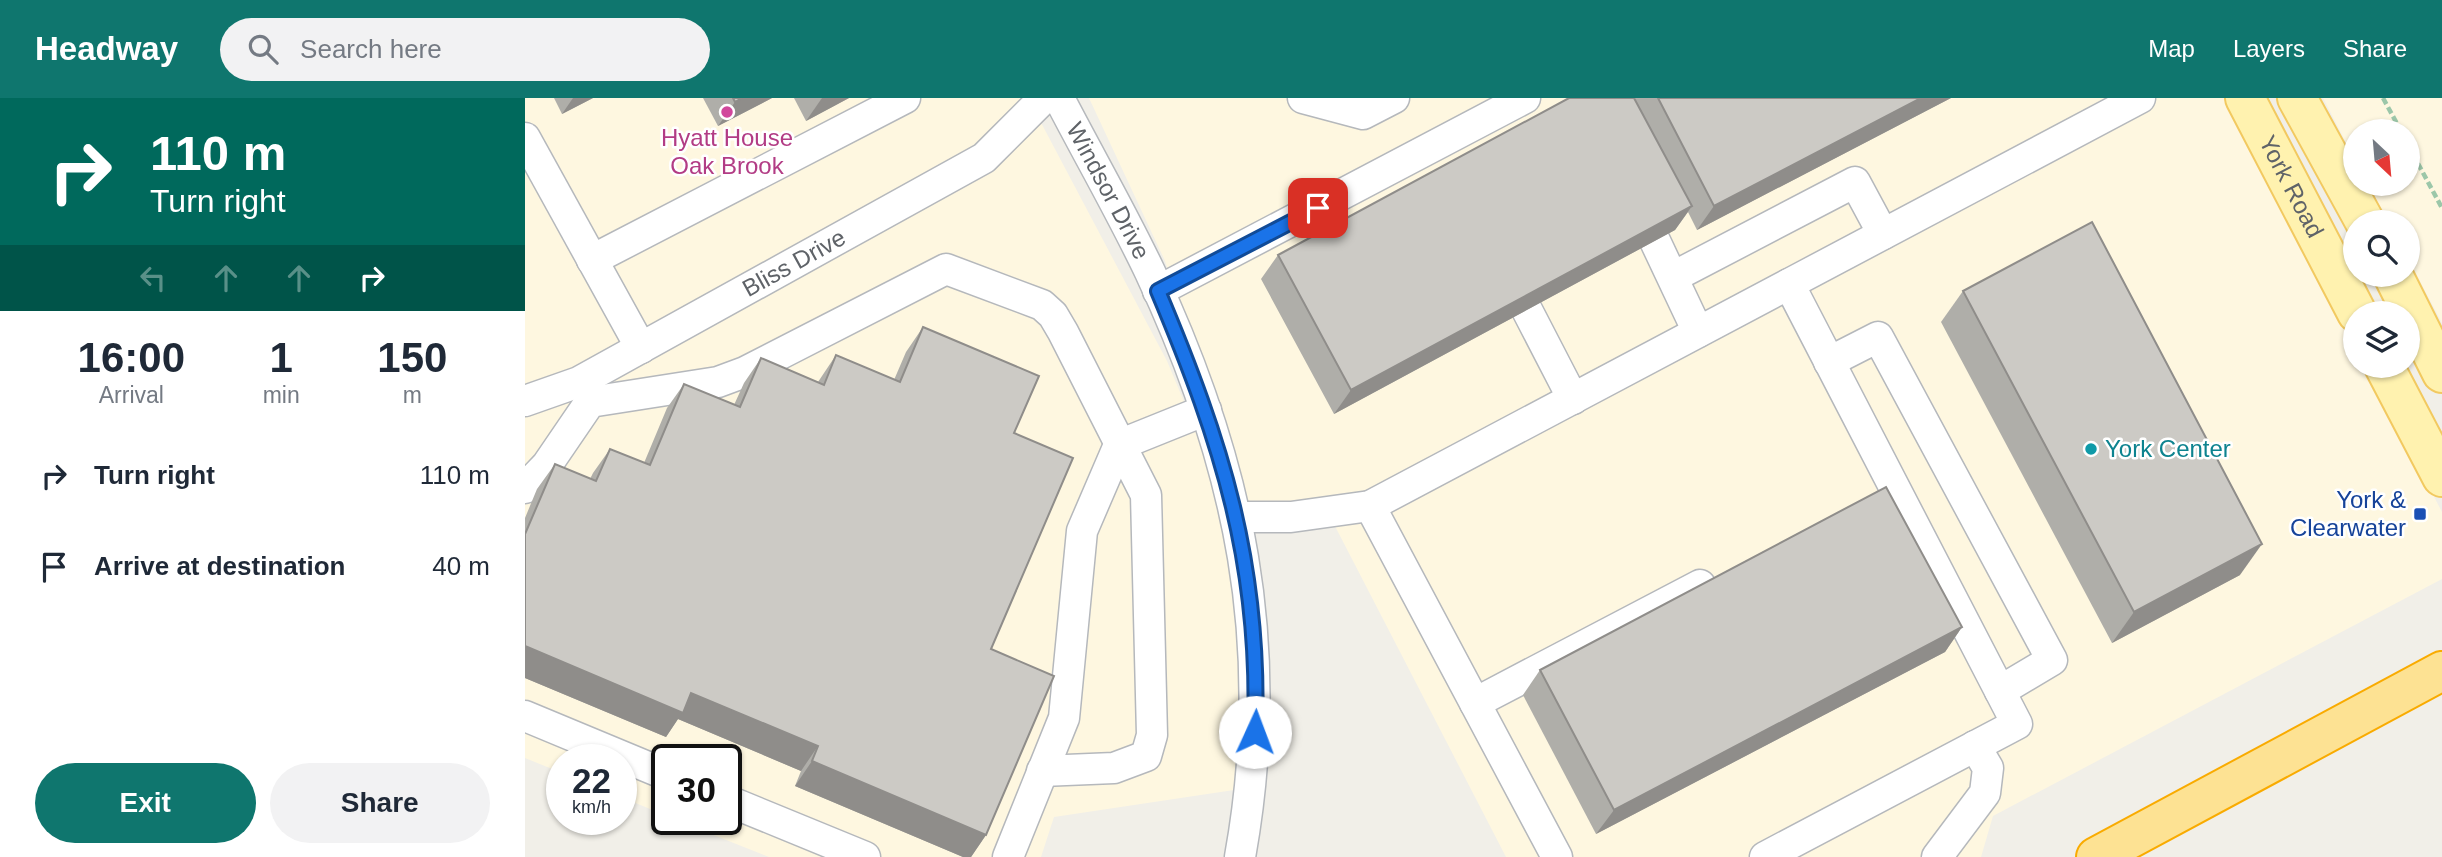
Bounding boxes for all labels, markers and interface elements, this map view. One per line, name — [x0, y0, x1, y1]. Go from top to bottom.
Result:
search box — [220, 18, 710, 81]
text: Headway — [35, 30, 178, 67]
icon: search — [244, 30, 282, 68]
text: Search here — [300, 34, 442, 64]
text: Map — [2148, 35, 2195, 62]
text: Layers — [2233, 35, 2305, 62]
text: Share — [2343, 35, 2407, 62]
marker: Hyatt House Oak Brook — [719, 104, 735, 120]
street label: Windsor Drive — [1061, 118, 1156, 263]
north arrow — [2343, 119, 2420, 196]
map controls — [2343, 119, 2420, 378]
place label: Hyatt House Oak Brook — [661, 124, 793, 179]
icon: right — [35, 126, 126, 217]
text: 110 m — [150, 126, 286, 180]
street label: York Road — [2254, 131, 2329, 242]
pin — [1288, 178, 1348, 238]
text: Turn right — [150, 183, 286, 219]
icon: arrive — [1299, 189, 1337, 227]
button: search — [2343, 210, 2420, 287]
street label: Bliss Drive — [738, 223, 850, 302]
icon: left — [134, 259, 172, 297]
icon: ahead — [207, 259, 245, 297]
icon: ahead — [280, 259, 318, 297]
icon: right — [353, 259, 391, 297]
button: layers — [2343, 301, 2420, 378]
text: 16:00 — [78, 334, 185, 381]
text: 1 — [269, 334, 293, 381]
text: 150 — [377, 334, 447, 381]
text: Arrival — [99, 382, 164, 408]
text: min — [263, 382, 300, 408]
text: m — [403, 382, 422, 408]
place label: York Center — [2105, 435, 2231, 462]
marker: York Center — [2083, 441, 2099, 457]
icon: right — [35, 457, 73, 495]
text: Turn right — [94, 460, 215, 490]
text: 110 m — [420, 460, 490, 490]
place label: York & Clearwater — [2290, 486, 2406, 541]
marker: York & Clearwater — [2412, 506, 2428, 522]
icon: arrive — [35, 548, 73, 586]
text: Arrive at destination — [94, 551, 345, 581]
text: 40 m — [432, 551, 490, 581]
position arrow — [1218, 695, 1292, 769]
speed limit sign: 30 — [651, 744, 742, 835]
text: 22 — [572, 761, 611, 800]
button: Exit — [35, 763, 256, 843]
button: Share — [270, 763, 490, 843]
text: km/h — [572, 797, 611, 817]

